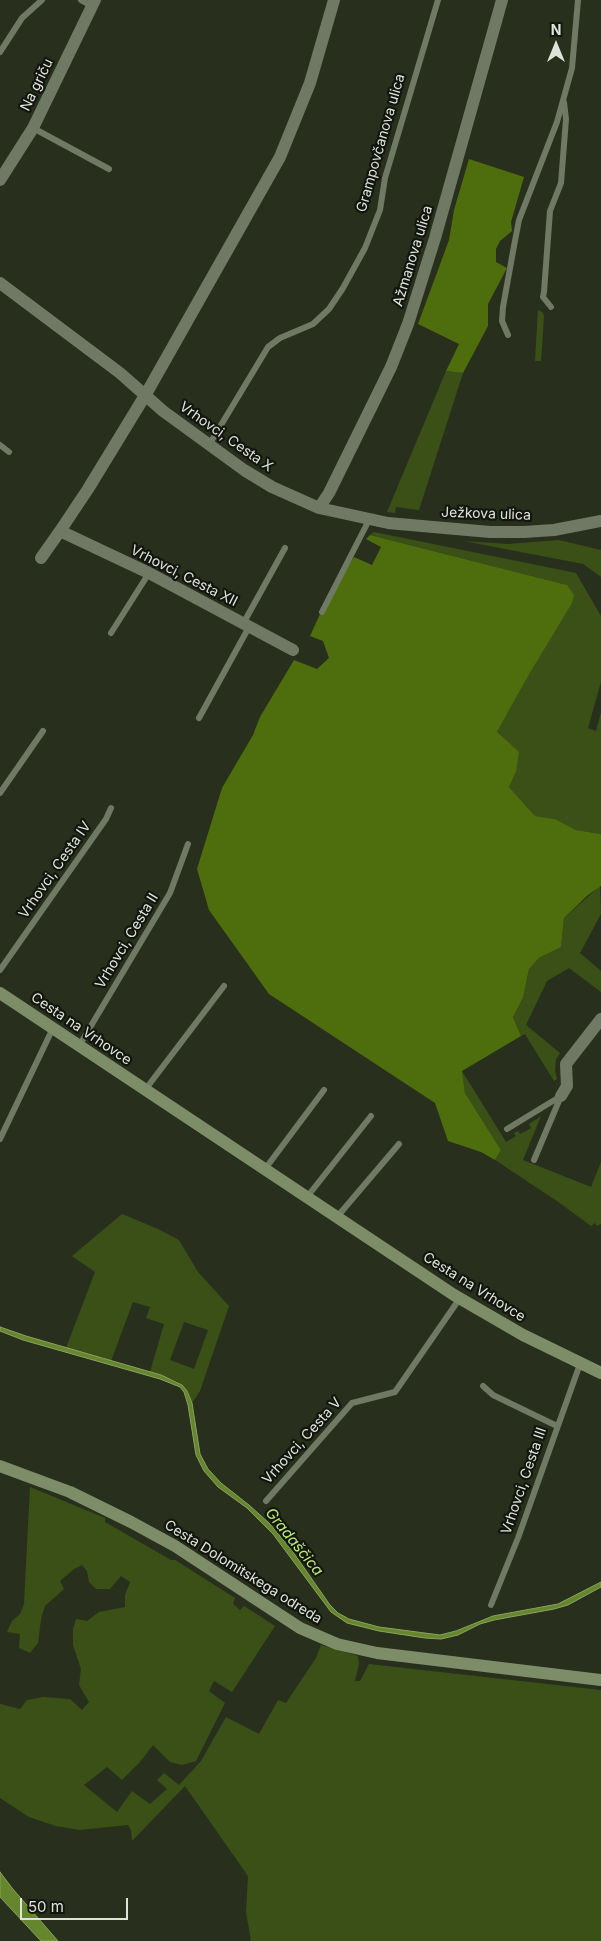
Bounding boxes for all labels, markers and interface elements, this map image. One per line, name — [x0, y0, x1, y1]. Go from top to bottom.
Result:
north arrow — [531, 20, 581, 70]
text: N — [551, 21, 561, 38]
street label: Na griču — [17, 56, 57, 114]
street label: Grampovčanova ulica — [353, 72, 409, 214]
street label: Ažmanova ulica — [390, 204, 436, 308]
street label: Vrhovci, Cesta X — [176, 398, 276, 476]
street label: Ježkova ulica — [441, 504, 531, 524]
street label: Vrhovci, Cesta XII — [128, 542, 240, 610]
street label: Vrhovci, Cesta IV — [15, 818, 95, 922]
street label: Vrhovci, Cesta II — [92, 890, 162, 992]
street label: Cesta na Vrhovce — [28, 989, 134, 1069]
street label: Cesta na Vrhovce — [420, 1249, 528, 1325]
street label: Vrhovci, Cesta V — [259, 1394, 345, 1488]
street label: Vrhovci, Cesta III — [498, 1425, 550, 1537]
water label: Gradaščica — [261, 1504, 327, 1580]
street label: Cesta Dolomitskega odreda — [161, 1517, 325, 1627]
scale bar — [22, 1888, 130, 1920]
text: 50 m — [28, 1897, 64, 1916]

